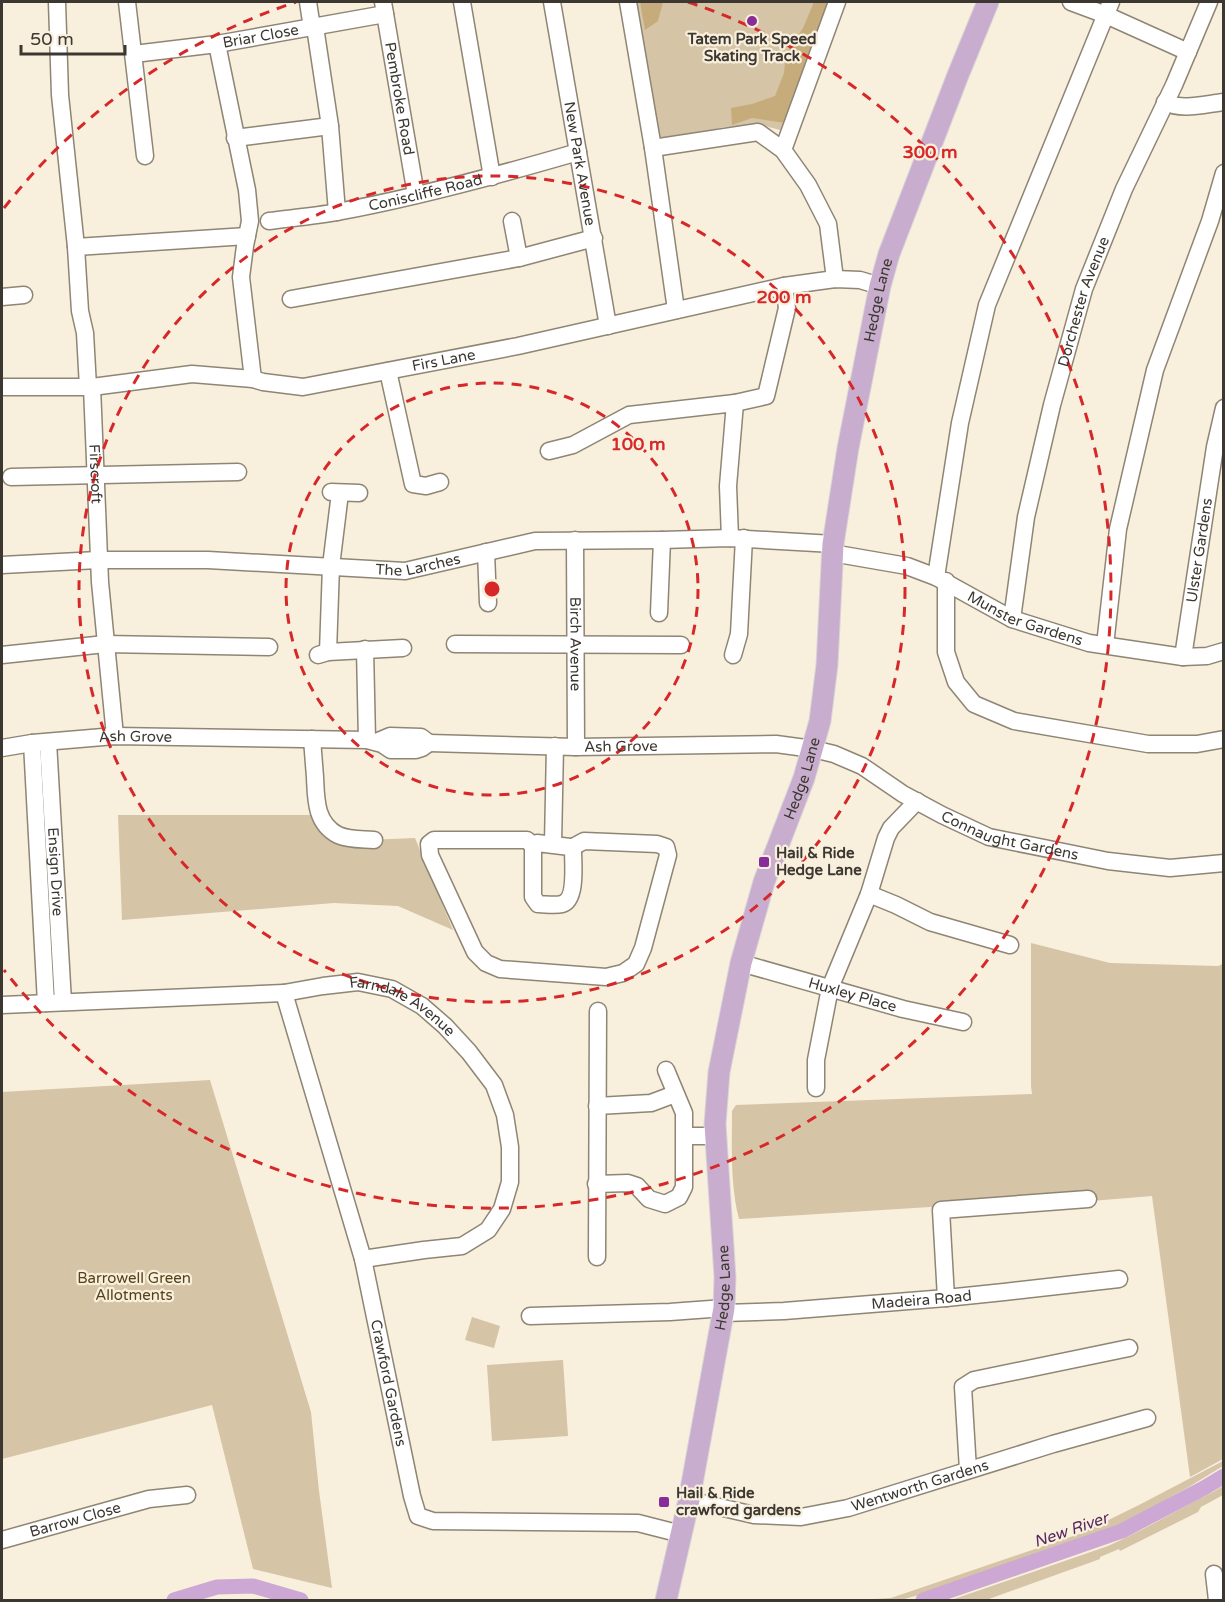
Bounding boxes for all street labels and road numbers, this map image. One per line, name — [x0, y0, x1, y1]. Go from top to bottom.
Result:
street label: Briar Close — [221, 21, 300, 52]
street label: Pembroke Road — [381, 41, 418, 157]
street label: New Park Avenue — [560, 100, 600, 227]
street label: Coniscliffe Road — [367, 170, 484, 215]
street label: Dorchester Avenue — [1054, 234, 1113, 369]
street label: Hedge Lane — [860, 256, 896, 344]
street label: Firs Lane — [410, 345, 477, 375]
street label: Firscroft — [85, 444, 106, 504]
street label: Ulster Gardens — [1182, 497, 1216, 604]
street label: The Larches — [375, 550, 462, 580]
street label: Munster Gardens — [964, 587, 1085, 649]
street label: Birch Avenue — [566, 597, 585, 691]
street label: Ash Grove — [98, 727, 172, 746]
street label: Hedge Lane — [780, 735, 824, 822]
street label: Ash Grove — [584, 737, 658, 756]
street label: Connaught Gardens — [938, 807, 1080, 864]
street label: Ensign Drive — [44, 827, 67, 917]
street label: Farndale Avenue — [348, 973, 459, 1040]
street label: Huxley Place — [806, 974, 899, 1016]
street label: Hedge Lane — [711, 1244, 734, 1332]
street label: Madeira Road — [871, 1286, 972, 1313]
street label: Crawford Gardens — [367, 1318, 411, 1448]
street label: Wentworth Gardens — [849, 1456, 991, 1515]
street label: Barrow Close — [28, 1498, 123, 1541]

